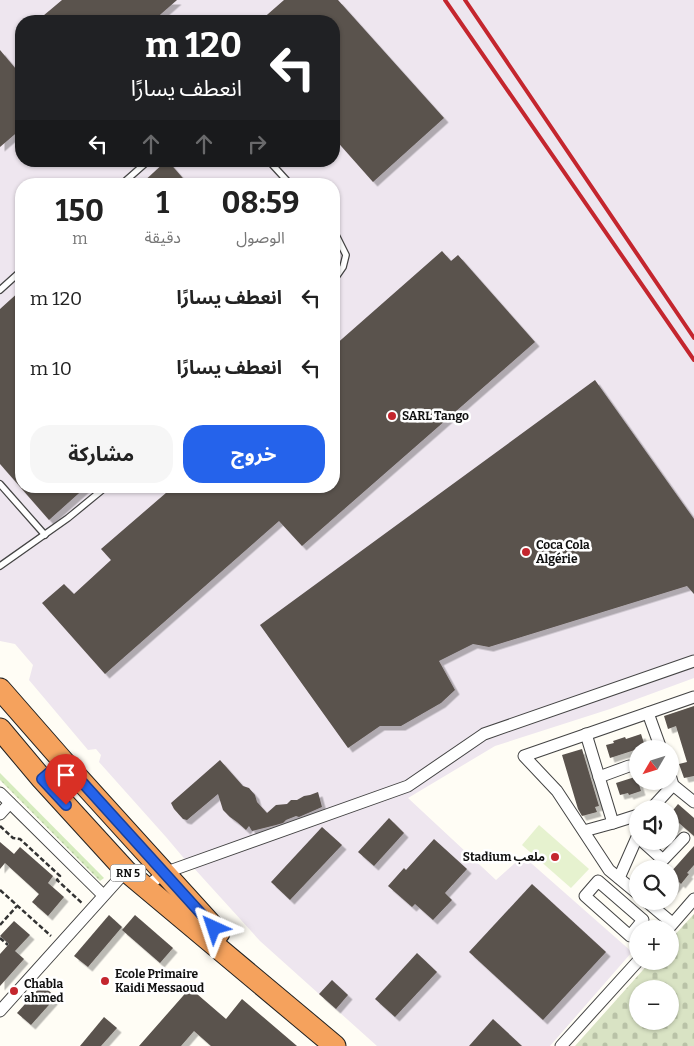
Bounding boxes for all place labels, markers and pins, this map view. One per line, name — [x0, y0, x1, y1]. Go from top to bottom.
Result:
place label: SARL Tango — [402, 409, 469, 423]
marker: SARL Tango — [386, 410, 398, 422]
place label: Coca Cola Algérie — [536, 538, 590, 566]
marker: Coca Cola Algérie — [520, 546, 532, 558]
pin — [45, 754, 87, 805]
place label: Stadium ملعب — [463, 850, 545, 864]
marker: Stadium ملعب — [549, 851, 561, 863]
place label: Ecole Primaire Kaidi Messaoud — [115, 967, 205, 995]
marker: Ecole Primaire Kaidi Messaoud — [99, 975, 111, 987]
place label: Chabla ahmed — [24, 977, 64, 1005]
marker: Chabla ahmed — [8, 985, 20, 997]

